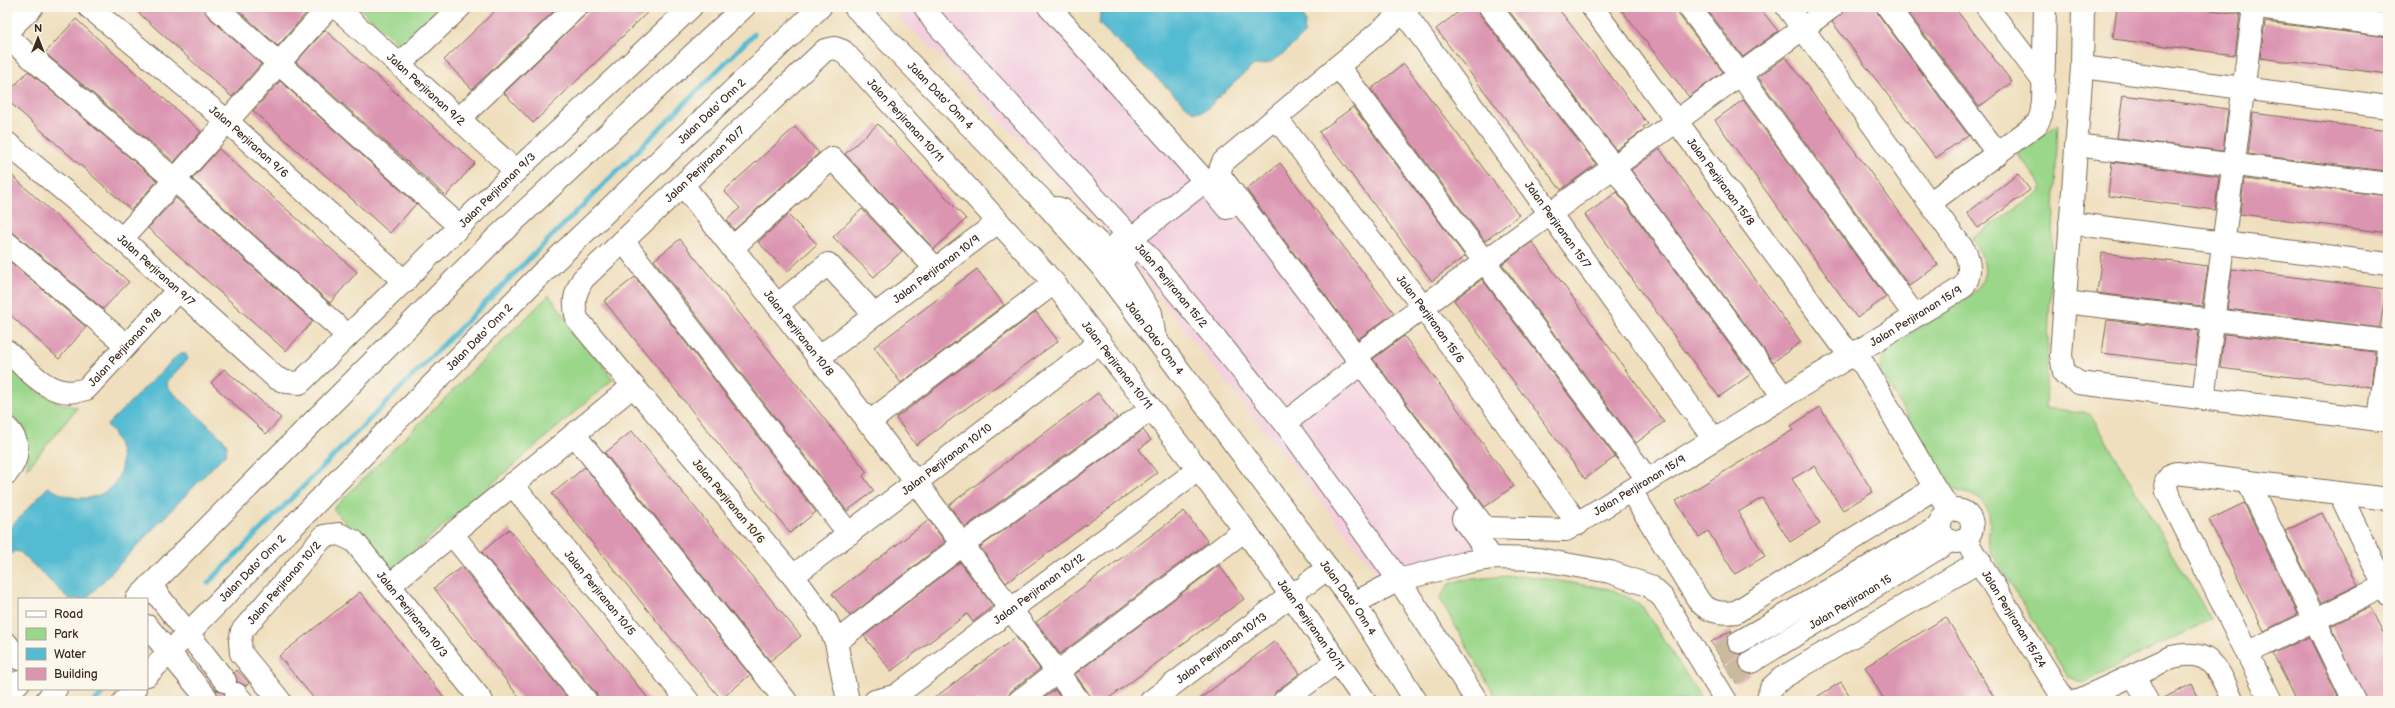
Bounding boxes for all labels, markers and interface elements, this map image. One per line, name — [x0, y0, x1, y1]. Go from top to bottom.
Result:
north arrow — [18, 18, 58, 58]
text: N — [34, 22, 42, 35]
street label: Jalan Perjiranan 9/2 — [384, 51, 468, 129]
street label: Jalan Dato' Onn 4 — [905, 59, 976, 132]
street label: Jalan Dato' Onn 2 — [675, 76, 749, 147]
street label: Jalan Perjiranan 10/11 — [864, 76, 946, 164]
street label: Jalan Perjiranan 9/6 — [206, 103, 291, 181]
street label: Jalan Perjiranan 10/7 — [662, 123, 748, 205]
street label: Jalan Perjiranan 15/8 — [1684, 136, 1757, 228]
street label: Jalan Perjiranan 9/3 — [456, 150, 539, 230]
street label: Jalan Perjiranan 15/7 — [1522, 179, 1594, 271]
street label: Jalan Perjiranan 9/7 — [115, 232, 198, 309]
street label: Jalan Perjiranan 10/9 — [890, 232, 982, 306]
street label: Jalan Perjiranan 15/2 — [1132, 241, 1210, 331]
street label: Jalan Perjiranan 15/6 — [1394, 273, 1467, 366]
street label: Jalan Perjiranan 15/9 — [1868, 283, 1964, 349]
street label: Jalan Perjiranan 10/8 — [761, 288, 836, 379]
street label: Jalan Dato' Onn 4 — [1123, 299, 1187, 378]
street label: Jalan Dato' Onn 2 — [444, 301, 516, 373]
street label: Jalan Perjiranan 9/8 — [86, 306, 164, 389]
street label: Jalan Perjiranan 10/11 — [1079, 319, 1155, 412]
street label: Jalan Perjiranan 10/10 — [899, 421, 995, 498]
street label: Jalan Perjiranan 15/9 — [1591, 452, 1688, 519]
street label: Jalan Perjiranan 10/6 — [690, 457, 768, 546]
street label: Jalan Dato' Onn 2 — [217, 532, 289, 605]
street label: Jalan Perjiranan 10/2 — [245, 538, 324, 627]
street label: Jalan Perjiranan 10/5 — [562, 548, 638, 638]
street label: Jalan Perjiranan 10/12 — [991, 551, 1087, 627]
street label: Jalan Dato' Onn 4 — [1317, 558, 1379, 638]
street label: Jalan Perjiranan 15/24 — [1979, 568, 2049, 671]
street label: Jalan Perjiranan 10/3 — [374, 569, 450, 660]
street label: Jalan Perjiranan 15 — [1807, 572, 1894, 632]
street label: Jalan Perjiranan 10/11 — [1275, 577, 1347, 673]
legend — [18, 598, 148, 690]
text: Road — [54, 607, 83, 622]
street label: Jalan Perjiranan 10/13 — [1174, 610, 1270, 687]
text: Park — [54, 627, 78, 642]
text: Water — [54, 647, 86, 662]
text: Building — [54, 667, 98, 682]

